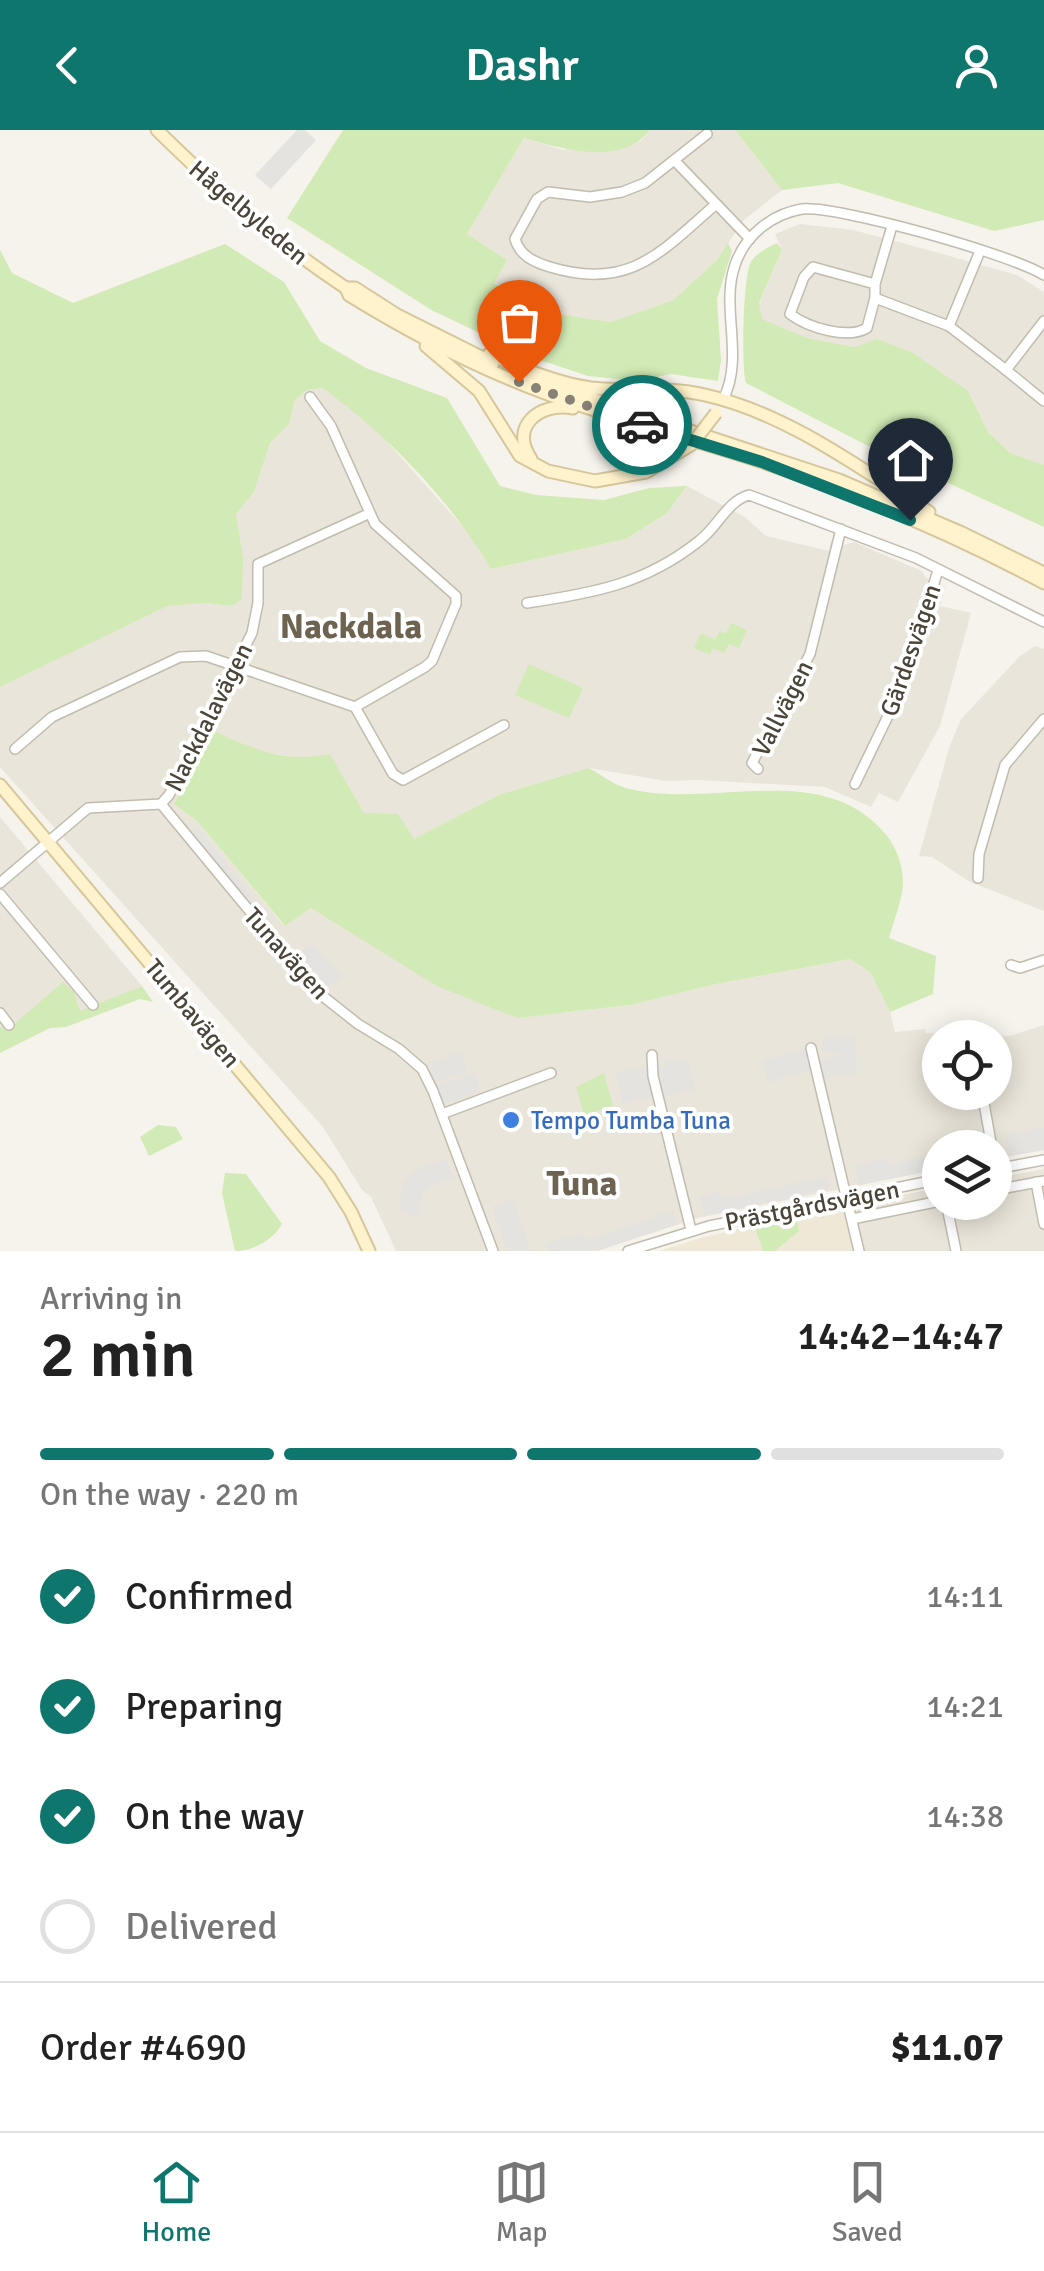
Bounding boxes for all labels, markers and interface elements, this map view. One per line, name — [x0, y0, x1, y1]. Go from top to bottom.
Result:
icon: back — [40, 38, 95, 93]
text: Dashr — [465, 38, 579, 93]
icon: person — [949, 38, 1004, 93]
street label: Hågelbyleden — [183, 153, 315, 271]
pin — [477, 280, 562, 383]
icon: bag — [492, 295, 547, 350]
courier — [592, 375, 692, 475]
icon: car — [615, 398, 670, 453]
pin — [868, 418, 953, 521]
icon: home — [883, 433, 938, 488]
street label: Gärdesvägen — [873, 580, 948, 720]
district label: Nackdala — [280, 605, 422, 648]
street label: Nackdalavägen — [158, 638, 259, 797]
street label: Vallvägen — [745, 655, 820, 761]
street label: Tunavägen — [237, 901, 336, 1006]
street label: Tumbavägen — [138, 953, 247, 1074]
map controls — [922, 1020, 1012, 1220]
button: locate — [922, 1020, 1012, 1110]
place label: Tempo Tumba Tuna — [531, 1105, 731, 1136]
marker: Tempo Tumba Tuna — [500, 1109, 522, 1131]
button: layers — [922, 1130, 1012, 1220]
district label: Tuna — [546, 1162, 618, 1205]
street label: Prästgårdsvägen — [722, 1173, 902, 1238]
text: Arriving in — [40, 1279, 182, 1318]
text: 14:42–14:47 — [798, 1313, 1004, 1360]
text: 2 min — [40, 1315, 196, 1395]
text: On the way · 220 m — [40, 1475, 299, 1514]
icon: check — [40, 1569, 95, 1624]
text: Confirmed — [125, 1573, 294, 1620]
text: 14:11 — [926, 1577, 1004, 1616]
icon: check — [40, 1679, 95, 1734]
text: Preparing — [125, 1683, 283, 1730]
text: 14:21 — [926, 1687, 1004, 1726]
icon: check — [40, 1789, 95, 1844]
text: On the way — [125, 1793, 304, 1840]
text: 14:38 — [926, 1797, 1004, 1836]
text: Delivered — [125, 1903, 278, 1950]
text: Order #4690 — [40, 2024, 247, 2071]
text: $11.07 — [891, 2024, 1004, 2071]
tab: Home — [141, 2155, 211, 2249]
tab: Map — [494, 2155, 549, 2249]
tab: Saved — [832, 2155, 903, 2249]

